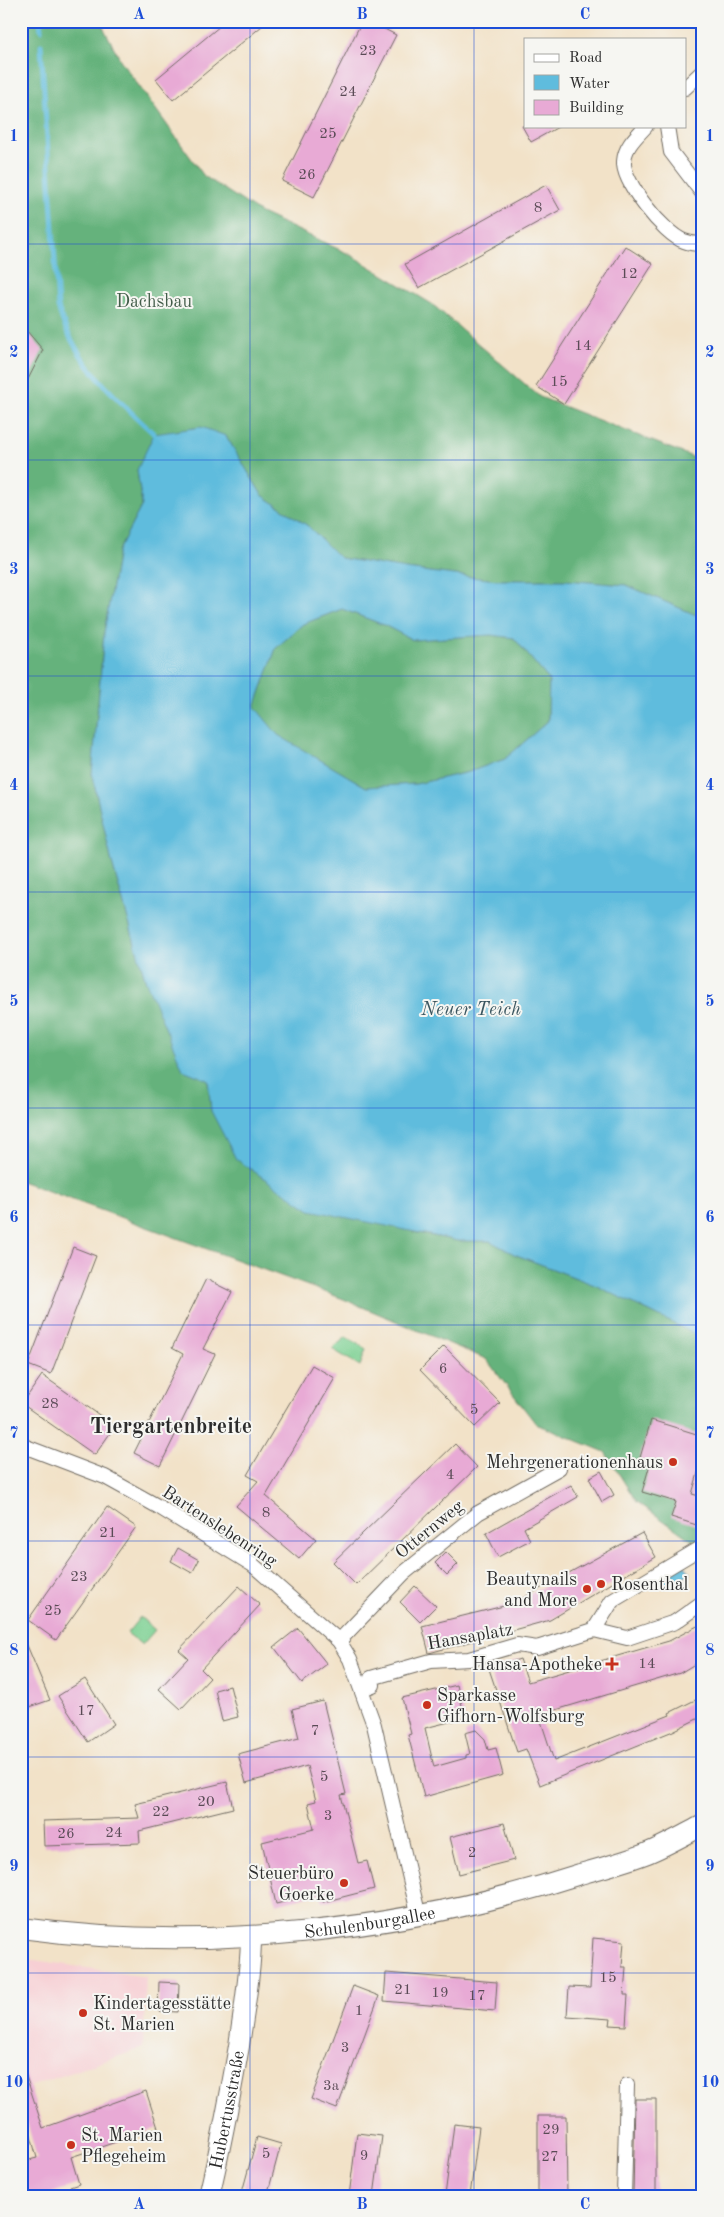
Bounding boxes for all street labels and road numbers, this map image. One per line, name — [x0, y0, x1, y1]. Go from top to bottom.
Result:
street label: Bartenslebenring — [159, 1483, 280, 1571]
street label: Otternweg — [392, 1497, 467, 1562]
street label: Hansaplatz — [426, 1621, 514, 1653]
street label: Schulenburgallee — [303, 1904, 437, 1942]
street label: Hubertusstraße — [207, 2049, 248, 2171]

